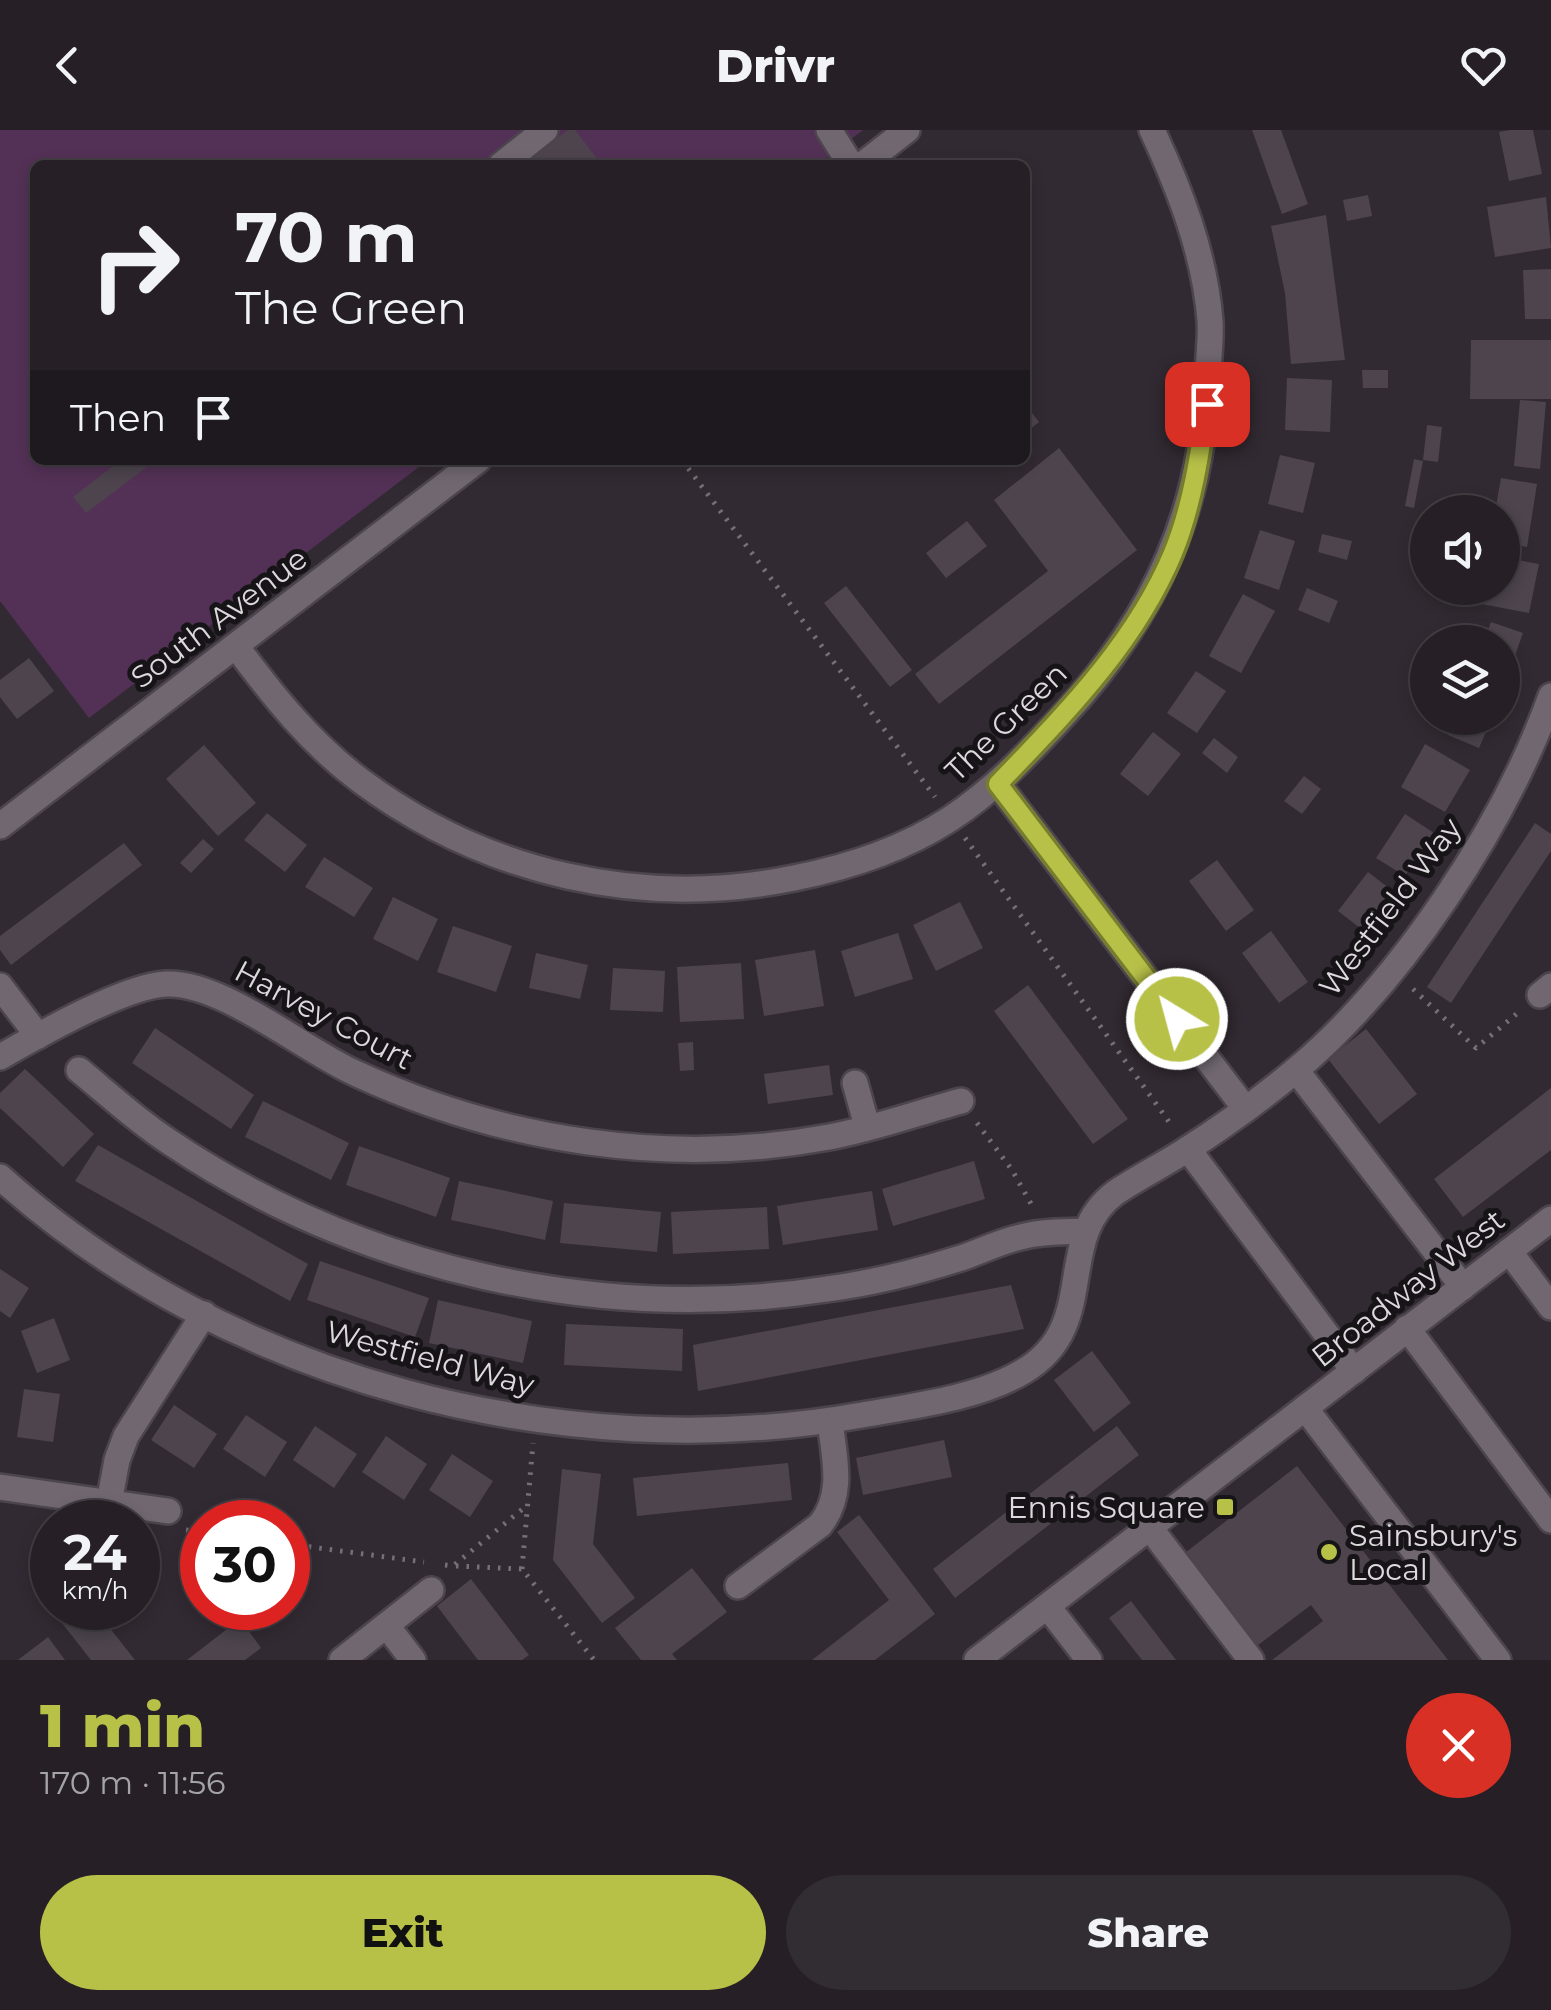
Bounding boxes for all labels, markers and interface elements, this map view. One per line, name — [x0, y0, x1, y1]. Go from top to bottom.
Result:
icon: back — [40, 38, 95, 93]
text: Drivr — [716, 38, 835, 93]
icon: heart — [1456, 38, 1511, 93]
text: 70 m — [235, 194, 418, 280]
icon: right — [70, 200, 200, 330]
text: The Green — [235, 280, 467, 335]
pin — [1165, 362, 1250, 447]
icon: arrive — [1180, 377, 1235, 432]
icon: arrive — [186, 390, 241, 445]
text: Then — [70, 394, 166, 441]
map controls — [1410, 495, 1520, 735]
button: sound — [1410, 495, 1520, 605]
street label: South Avenue — [124, 540, 314, 696]
button: layers — [1410, 625, 1520, 735]
street label: The Green — [937, 655, 1075, 789]
street label: Westfield Way — [1311, 810, 1470, 1004]
street label: Harvey Court — [228, 953, 420, 1077]
position arrow — [1125, 967, 1229, 1071]
street label: Broadway West — [1304, 1201, 1512, 1375]
street label: Westfield Way — [322, 1312, 539, 1404]
place label: Ennis Square — [1007, 1489, 1205, 1526]
marker: Ennis Square — [1214, 1496, 1236, 1518]
speed limit sign: 30 — [180, 1500, 310, 1630]
place label: Sainsbury's Local — [1349, 1517, 1517, 1588]
text: 24 — [63, 1522, 127, 1583]
marker: Sainsbury's Local — [1318, 1541, 1340, 1563]
text: km/h — [62, 1575, 128, 1605]
text: 1 min — [40, 1689, 205, 1762]
button: close — [1406, 1693, 1511, 1798]
text: 170 m · 11:56 — [40, 1763, 226, 1802]
button: Exit — [40, 1875, 766, 1990]
button: Share — [786, 1875, 1511, 1990]

